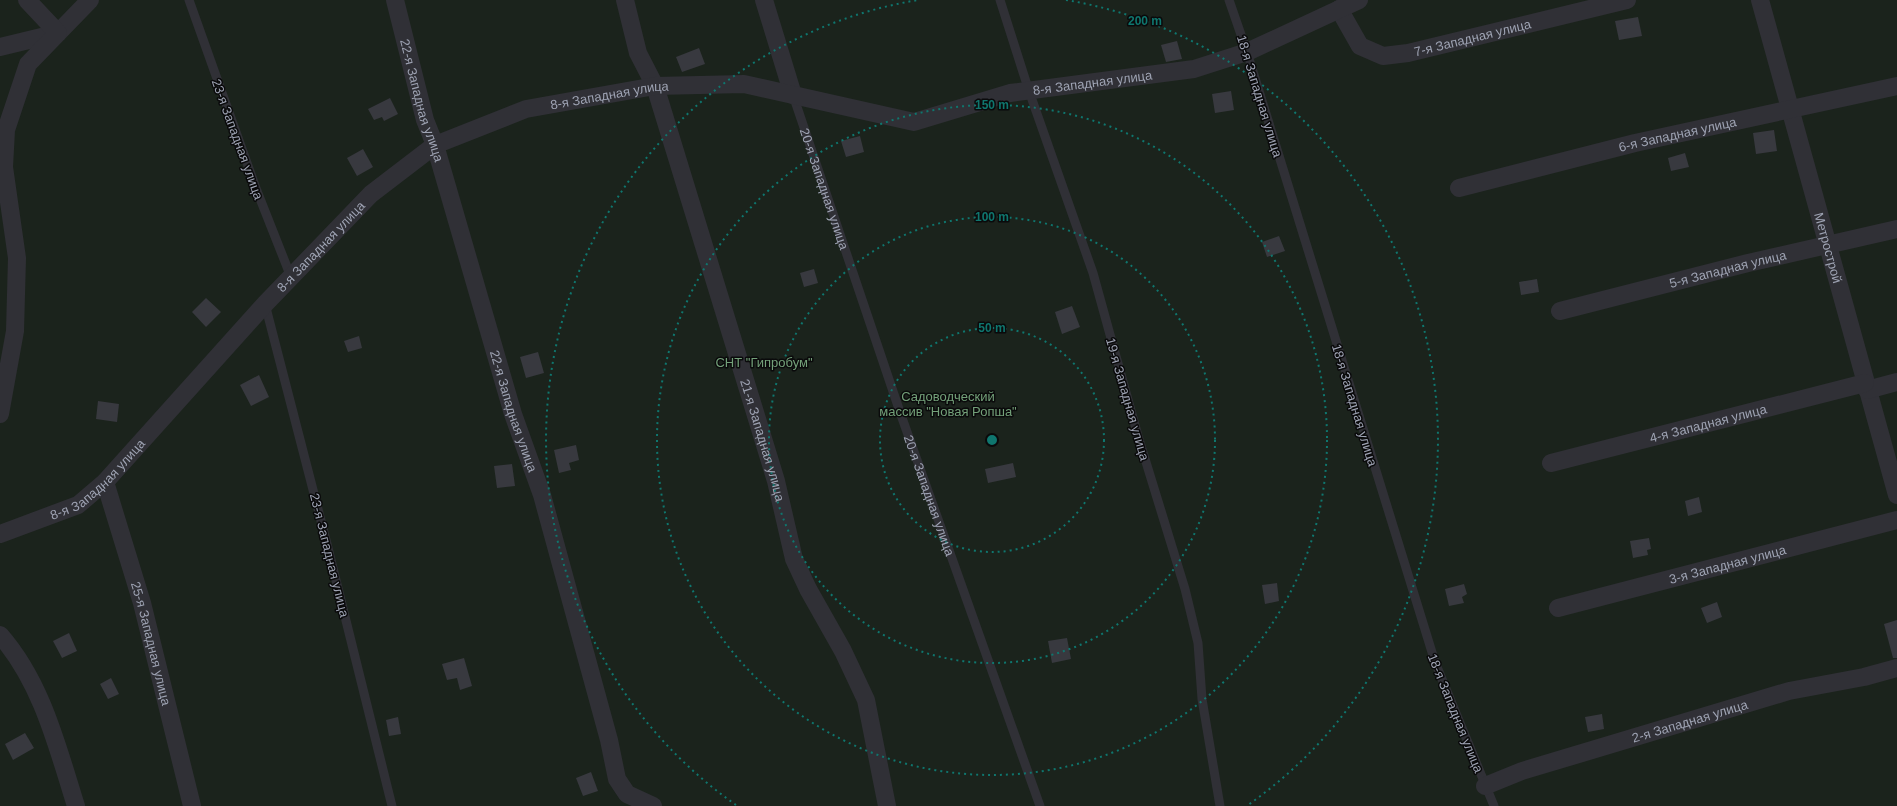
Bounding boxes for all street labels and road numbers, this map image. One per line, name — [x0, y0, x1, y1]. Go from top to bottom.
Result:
street label: 7-я Западная улица — [1412, 16, 1533, 59]
street label: 18-я Западная улица — [1234, 33, 1286, 160]
street label: 22-я Западная улица — [397, 37, 447, 164]
street label: 8-я Западная улица — [1032, 67, 1154, 98]
street label: 23-я Западная улица — [209, 77, 267, 202]
street label: 8-я Западная улица — [549, 79, 670, 113]
street label: 6-я Западная улица — [1617, 114, 1738, 155]
street label: 20-я Западная улица — [797, 126, 852, 252]
street label: 8-я Западная улица — [274, 198, 368, 295]
street label: Метрострой — [1811, 211, 1845, 285]
street label: 5-я Западная улица — [1668, 247, 1789, 291]
street label: 19-я Западная улица — [1103, 336, 1152, 463]
street label: 18-я Западная улица — [1329, 342, 1381, 469]
street label: 22-я Западная улица — [487, 348, 540, 475]
street label: 21-я Западная улица — [737, 377, 788, 504]
street label: 4-я Западная улица — [1648, 401, 1769, 446]
street label: 20-я Западная улица — [901, 433, 958, 559]
street label: 8-я Западная улица — [48, 436, 148, 523]
street label: 23-я Западная улица — [307, 492, 352, 619]
street label: 3-я Западная улица — [1668, 542, 1788, 587]
street label: 25-я Западная улица — [128, 580, 174, 708]
street label: 18-я Западная улица — [1425, 651, 1487, 776]
street label: 2-я Западная улица — [1630, 697, 1750, 746]

